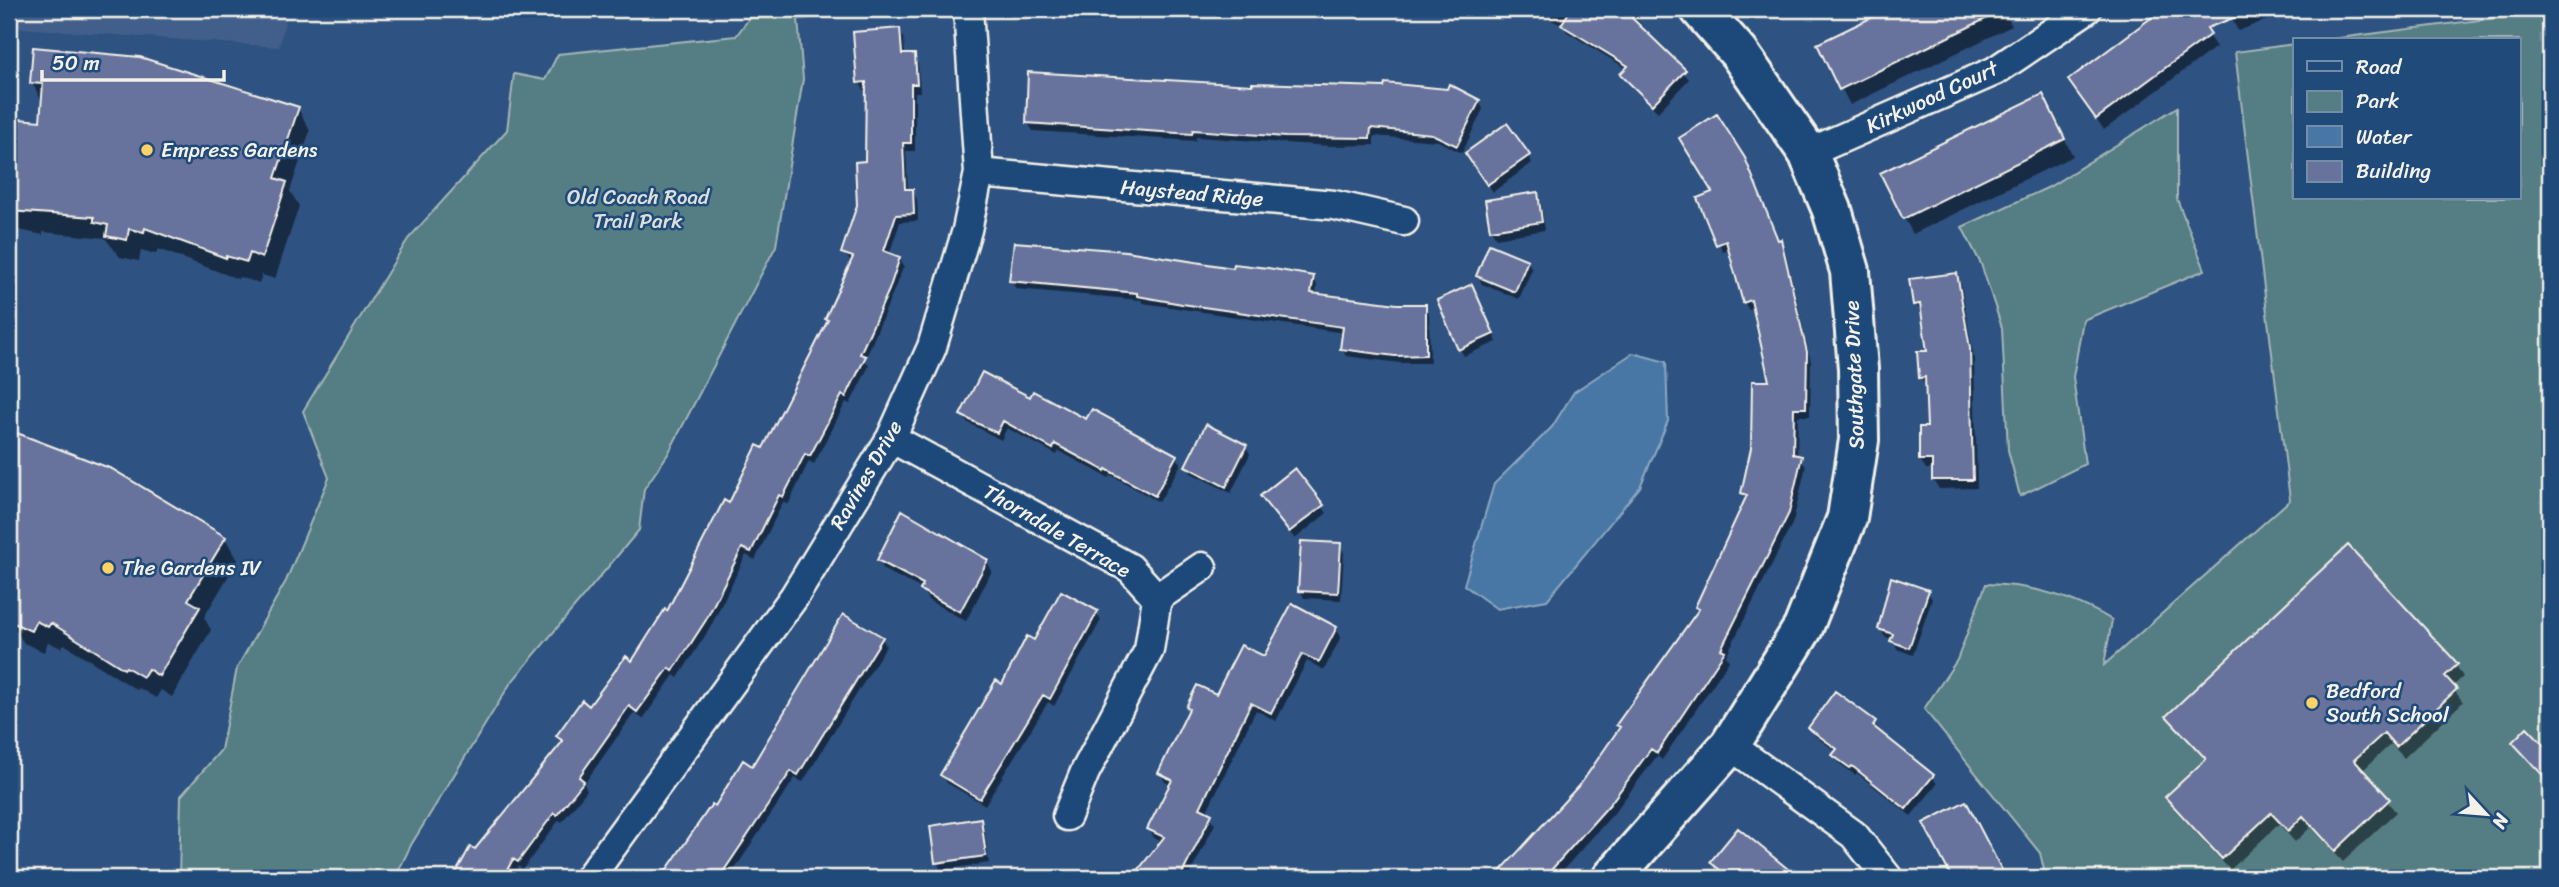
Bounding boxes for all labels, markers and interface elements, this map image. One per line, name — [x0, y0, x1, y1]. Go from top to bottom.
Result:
scale bar — [42, 38, 224, 82]
legend — [2293, 38, 2520, 200]
text: 50 m — [52, 44, 100, 82]
text: Road — [2356, 48, 2403, 86]
street label: Kirkwood Court — [1859, 49, 2006, 144]
text: Park — [2356, 82, 2399, 120]
text: Water — [2356, 118, 2413, 156]
place label: Empress Gardens — [161, 131, 318, 169]
marker: Empress Gardens — [139, 142, 155, 158]
text: Building — [2356, 152, 2432, 190]
street label: Haystead Ridge — [1119, 168, 1265, 218]
park label: Old Coach Road Trail Park — [567, 178, 711, 240]
street label: Southgate Drive — [1832, 300, 1876, 450]
street label: Ravines Drive — [819, 413, 913, 537]
street label: Thorndale Terrace — [976, 473, 1138, 589]
place label: The Gardens IV — [122, 549, 262, 587]
marker: The Gardens IV — [100, 560, 116, 576]
place label: Bedford South School — [2326, 672, 2450, 734]
marker: Bedford South School — [2304, 695, 2320, 711]
north arrow — [2450, 778, 2520, 848]
text: N — [2483, 807, 2519, 835]

